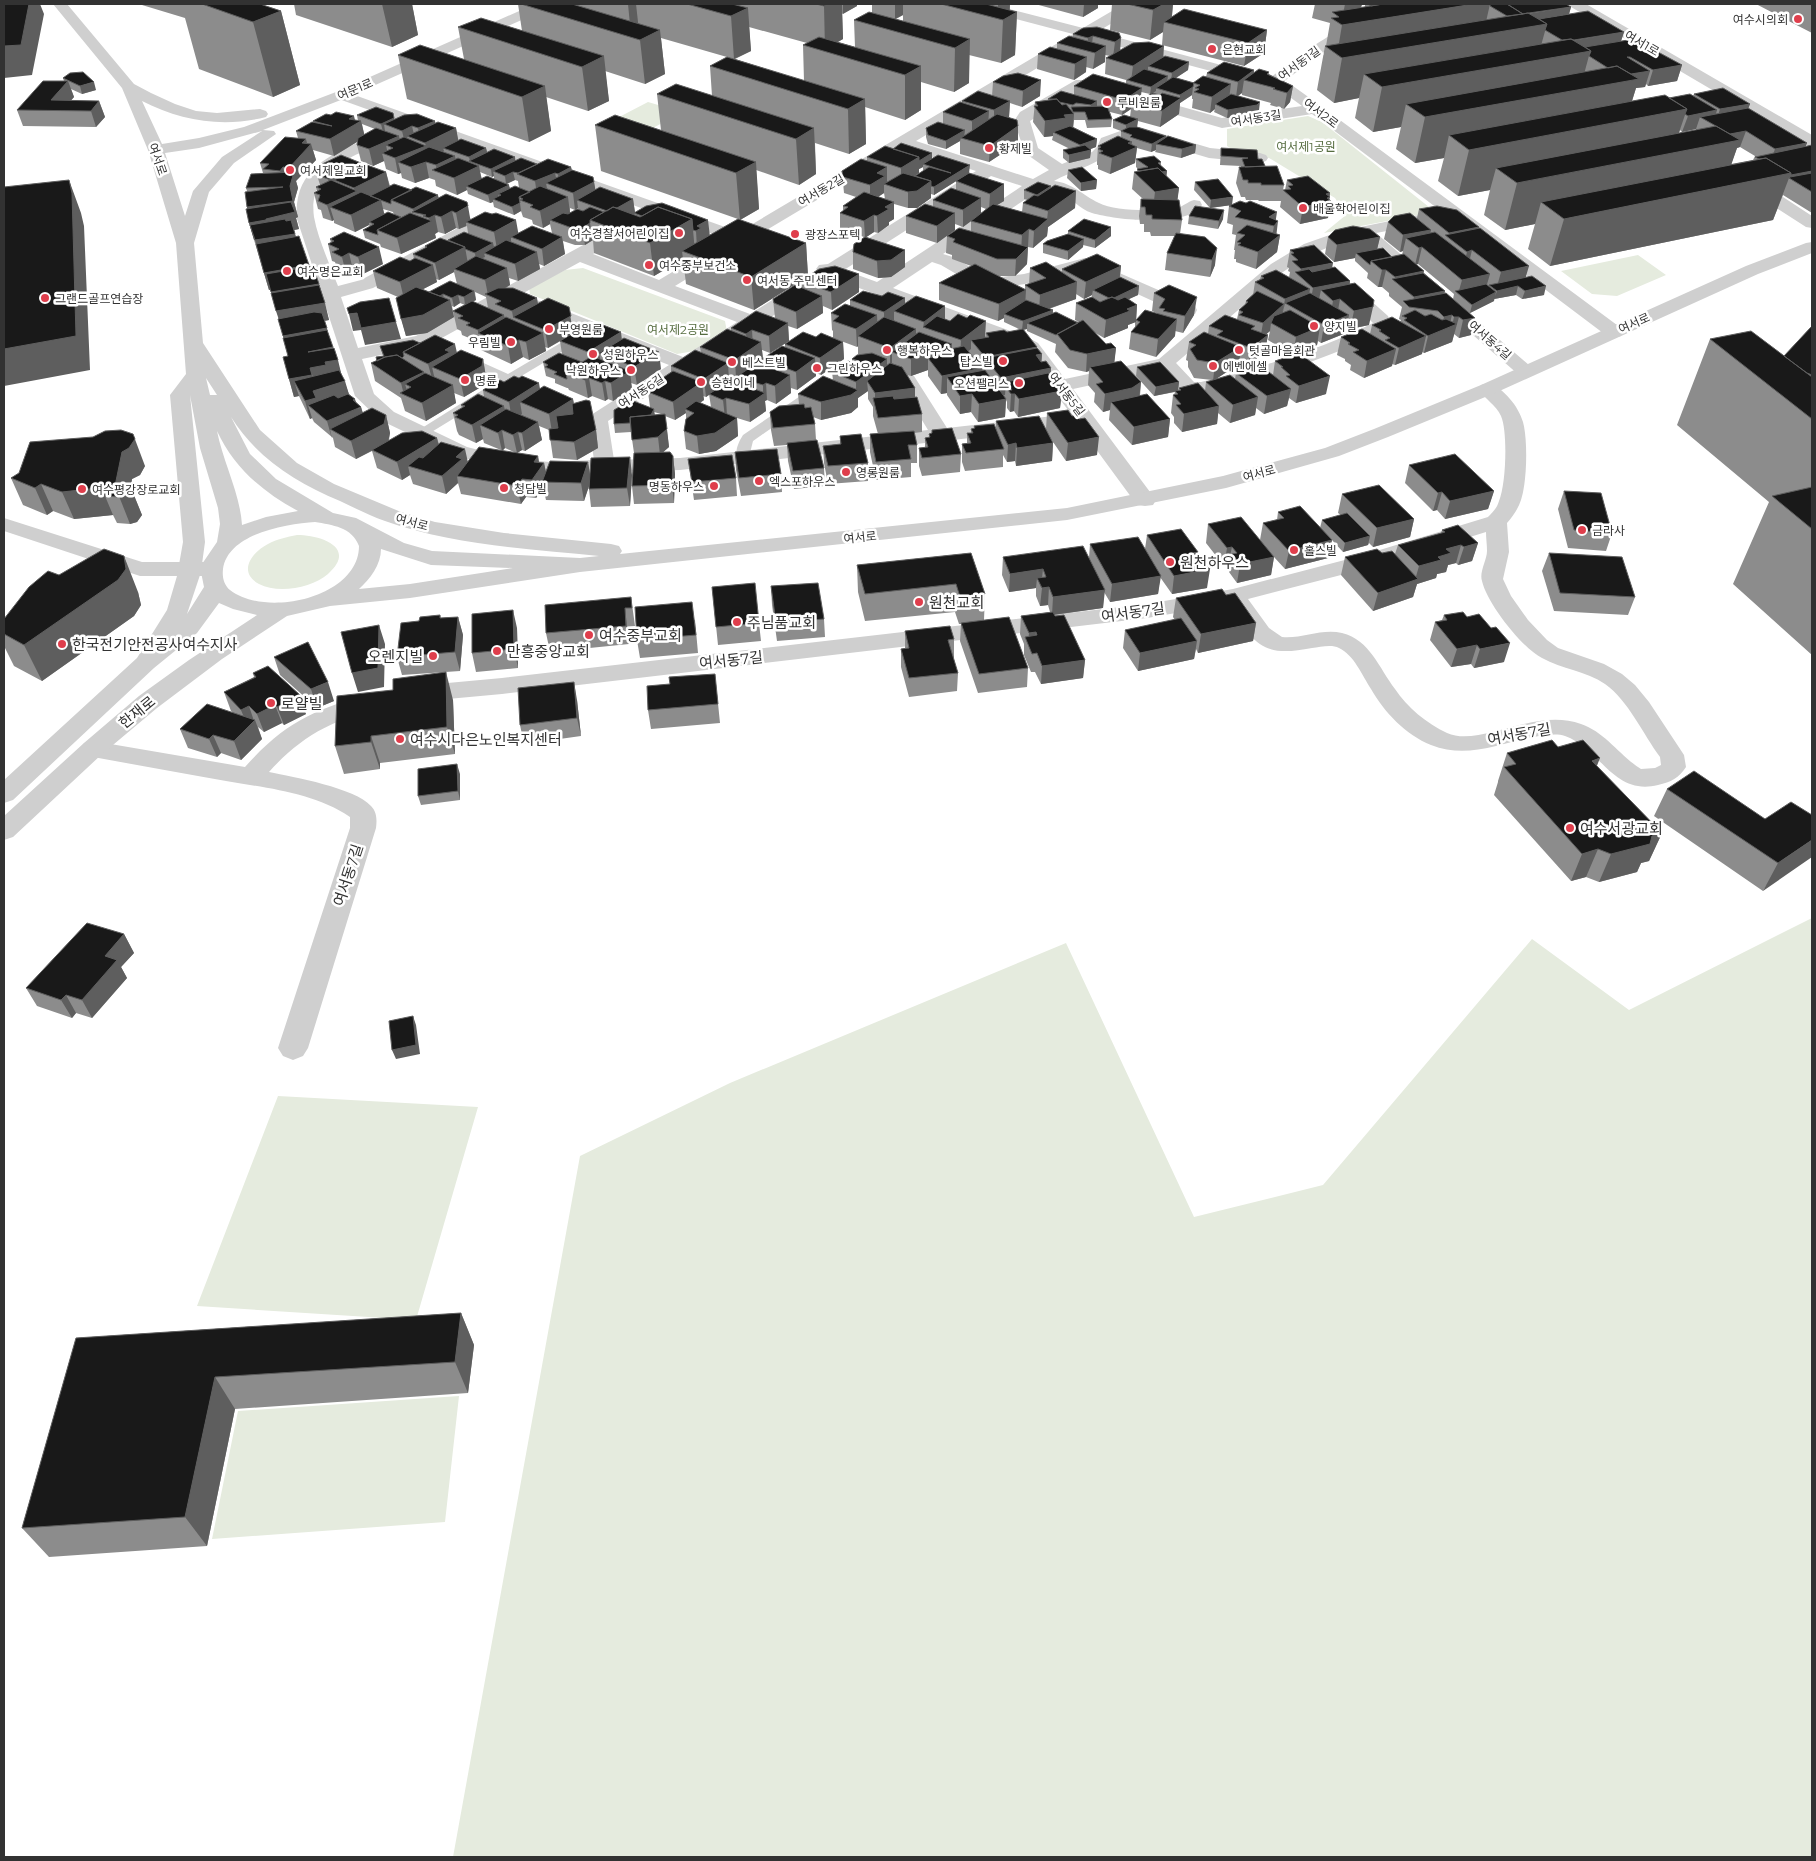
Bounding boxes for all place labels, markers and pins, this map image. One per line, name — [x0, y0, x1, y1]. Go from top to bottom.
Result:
place label: 여수시의회 — [1733, 12, 1788, 27]
marker: 여수시의회 — [1792, 13, 1804, 25]
place label: 은현교회 — [1222, 42, 1266, 57]
marker: 은현교회 — [1206, 43, 1218, 55]
place label: 루비원룸 — [1117, 95, 1161, 110]
marker: 루비원룸 — [1101, 96, 1113, 108]
place label: 황제빌 — [999, 141, 1032, 156]
marker: 황제빌 — [983, 142, 995, 154]
place label: 여서제일교회 — [300, 163, 366, 178]
marker: 여서제일교회 — [284, 164, 296, 176]
place label: 배울학어린이집 — [1313, 201, 1390, 216]
marker: 배울학어린이집 — [1297, 202, 1309, 214]
place label: 여수경찰서어린이집 — [570, 226, 669, 241]
marker: 여수경찰서어린이집 — [673, 227, 685, 239]
place label: 광장스포텍 — [805, 227, 860, 242]
marker: 광장스포텍 — [789, 228, 801, 240]
place label: 여수중부보건소 — [659, 258, 736, 273]
marker: 여수중부보건소 — [643, 259, 655, 271]
place label: 여수명은교회 — [297, 264, 363, 279]
marker: 여수명은교회 — [281, 265, 293, 277]
place label: 여서동 주민센터 — [757, 273, 837, 288]
marker: 여서동 주민센터 — [741, 274, 753, 286]
place label: 그랜드골프연습장 — [55, 291, 143, 306]
marker: 그랜드골프연습장 — [39, 292, 51, 304]
place label: 양지빌 — [1324, 319, 1357, 334]
marker: 양지빌 — [1308, 320, 1320, 332]
place label: 부영원룸 — [559, 322, 603, 337]
marker: 부영원룸 — [543, 323, 555, 335]
place label: 우림빌 — [468, 335, 501, 350]
marker: 우림빌 — [505, 336, 517, 348]
place label: 행복하우스 — [897, 343, 952, 358]
place label: 텃골마을회관 — [1249, 343, 1315, 358]
marker: 행복하우스 — [881, 344, 893, 356]
marker: 텃골마을회관 — [1233, 344, 1245, 356]
place label: 성원하우스 — [603, 347, 658, 362]
marker: 성원하우스 — [587, 348, 599, 360]
place label: 탑스빌 — [960, 354, 993, 369]
place label: 베스트빌 — [742, 355, 786, 370]
marker: 탑스빌 — [997, 355, 1009, 367]
marker: 베스트빌 — [726, 356, 738, 368]
place label: 에벤에셀 — [1223, 359, 1267, 374]
marker: 에벤에셀 — [1207, 360, 1219, 372]
place label: 그린하우스 — [827, 361, 882, 376]
marker: 그린하우스 — [811, 362, 823, 374]
place label: 낙원하우스 — [566, 363, 621, 378]
marker: 낙원하우스 — [625, 364, 637, 376]
place label: 명륜 — [475, 373, 497, 388]
marker: 명륜 — [459, 374, 471, 386]
place label: 승현이네 — [711, 375, 755, 390]
marker: 승현이네 — [695, 376, 707, 388]
place label: 오션팰리스 — [954, 376, 1009, 391]
marker: 오션팰리스 — [1013, 377, 1025, 389]
place label: 영롱원룸 — [856, 465, 900, 480]
marker: 영롱원룸 — [840, 466, 852, 478]
place label: 엑스포하우스 — [769, 474, 835, 489]
marker: 엑스포하우스 — [753, 475, 765, 487]
place label: 명동하우스 — [649, 479, 704, 494]
marker: 명동하우스 — [708, 480, 720, 492]
place label: 청담빌 — [514, 481, 547, 496]
place label: 여수평강장로교회 — [92, 482, 180, 497]
marker: 청담빌 — [498, 482, 510, 494]
marker: 여수평강장로교회 — [76, 483, 88, 495]
place label: 금라사 — [1592, 523, 1625, 538]
marker: 금라사 — [1576, 524, 1588, 536]
place label: 홀스빌 — [1304, 543, 1337, 558]
marker: 홀스빌 — [1288, 544, 1300, 556]
place label: 원천하우스 — [1180, 553, 1249, 572]
marker: 원천하우스 — [1164, 556, 1176, 568]
place label: 원천교회 — [929, 593, 984, 612]
marker: 원천교회 — [913, 596, 925, 608]
place label: 주님품교회 — [747, 613, 816, 632]
marker: 주님품교회 — [731, 616, 743, 628]
place label: 여수중부교회 — [599, 626, 682, 645]
marker: 여수중부교회 — [583, 629, 595, 641]
place label: 한국전기안전공사여수지사 — [72, 635, 238, 654]
marker: 한국전기안전공사여수지사 — [56, 638, 68, 650]
place label: 만흥중앙교회 — [507, 642, 590, 661]
marker: 만흥중앙교회 — [491, 645, 503, 657]
place label: 오렌지빌 — [368, 647, 423, 666]
marker: 오렌지빌 — [427, 650, 439, 662]
place label: 로얄빌 — [281, 694, 322, 713]
marker: 로얄빌 — [265, 697, 277, 709]
place label: 여수시다은노인복지센터 — [410, 730, 562, 749]
marker: 여수시다은노인복지센터 — [394, 733, 406, 745]
place label: 여수서광교회 — [1580, 819, 1663, 838]
marker: 여수서광교회 — [1564, 822, 1576, 834]

